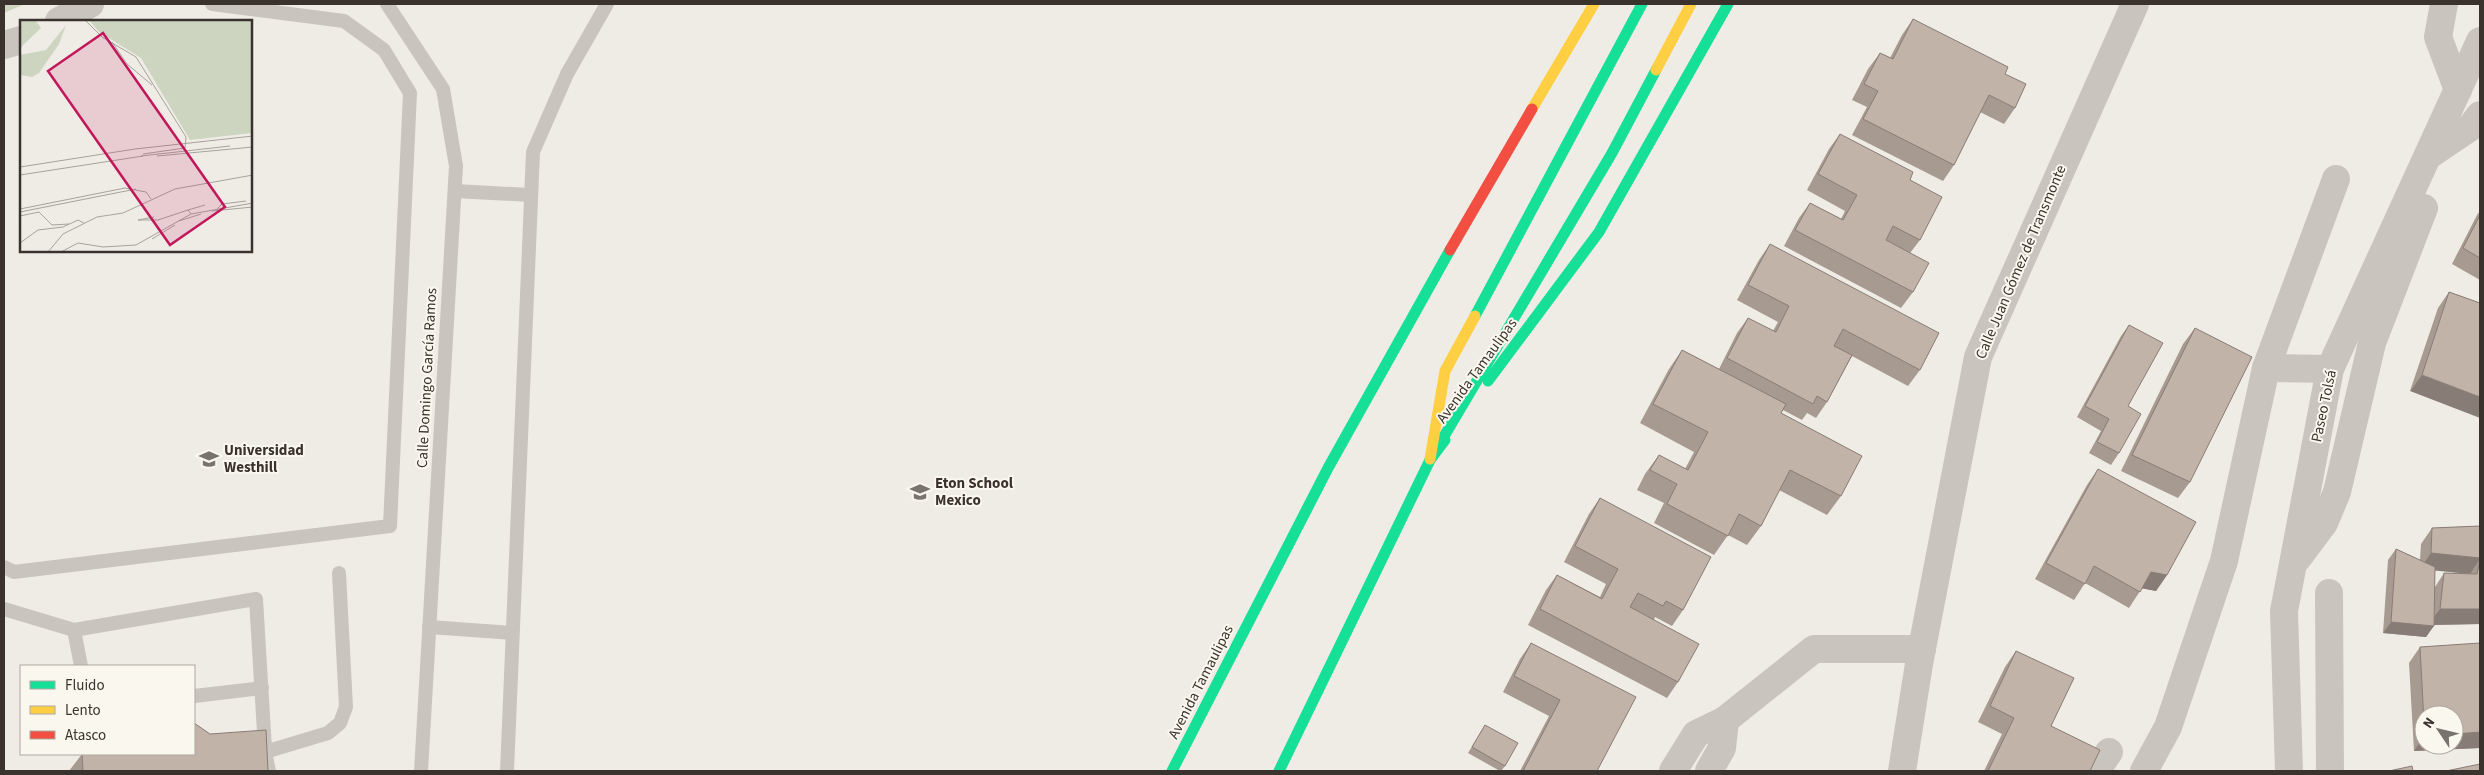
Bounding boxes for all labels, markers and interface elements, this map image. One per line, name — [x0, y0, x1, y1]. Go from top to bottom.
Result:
inset map — [20, 20, 252, 252]
street label: Calle Juan Gómez de Transmonte — [1970, 162, 2072, 362]
street label: Calle Domingo García Ramos — [412, 287, 442, 469]
street label: Avenida Tamaulipas — [1432, 314, 1522, 428]
street label: Paseo Tolsá — [2306, 368, 2342, 444]
place label: Universidad Westhill — [224, 440, 304, 478]
school or university icon: Universidad Westhill — [198, 448, 220, 470]
place label: Eton School Mexico — [935, 473, 1014, 511]
school or university icon: Eton School Mexico — [909, 481, 931, 503]
street label: Avenida Tamaulipas — [1163, 621, 1239, 743]
legend — [20, 665, 195, 755]
text: Fluido — [65, 675, 105, 696]
text: Lento — [65, 700, 101, 721]
north arrow — [2414, 705, 2464, 755]
text: N — [2418, 714, 2440, 733]
text: Atasco — [65, 725, 106, 746]

